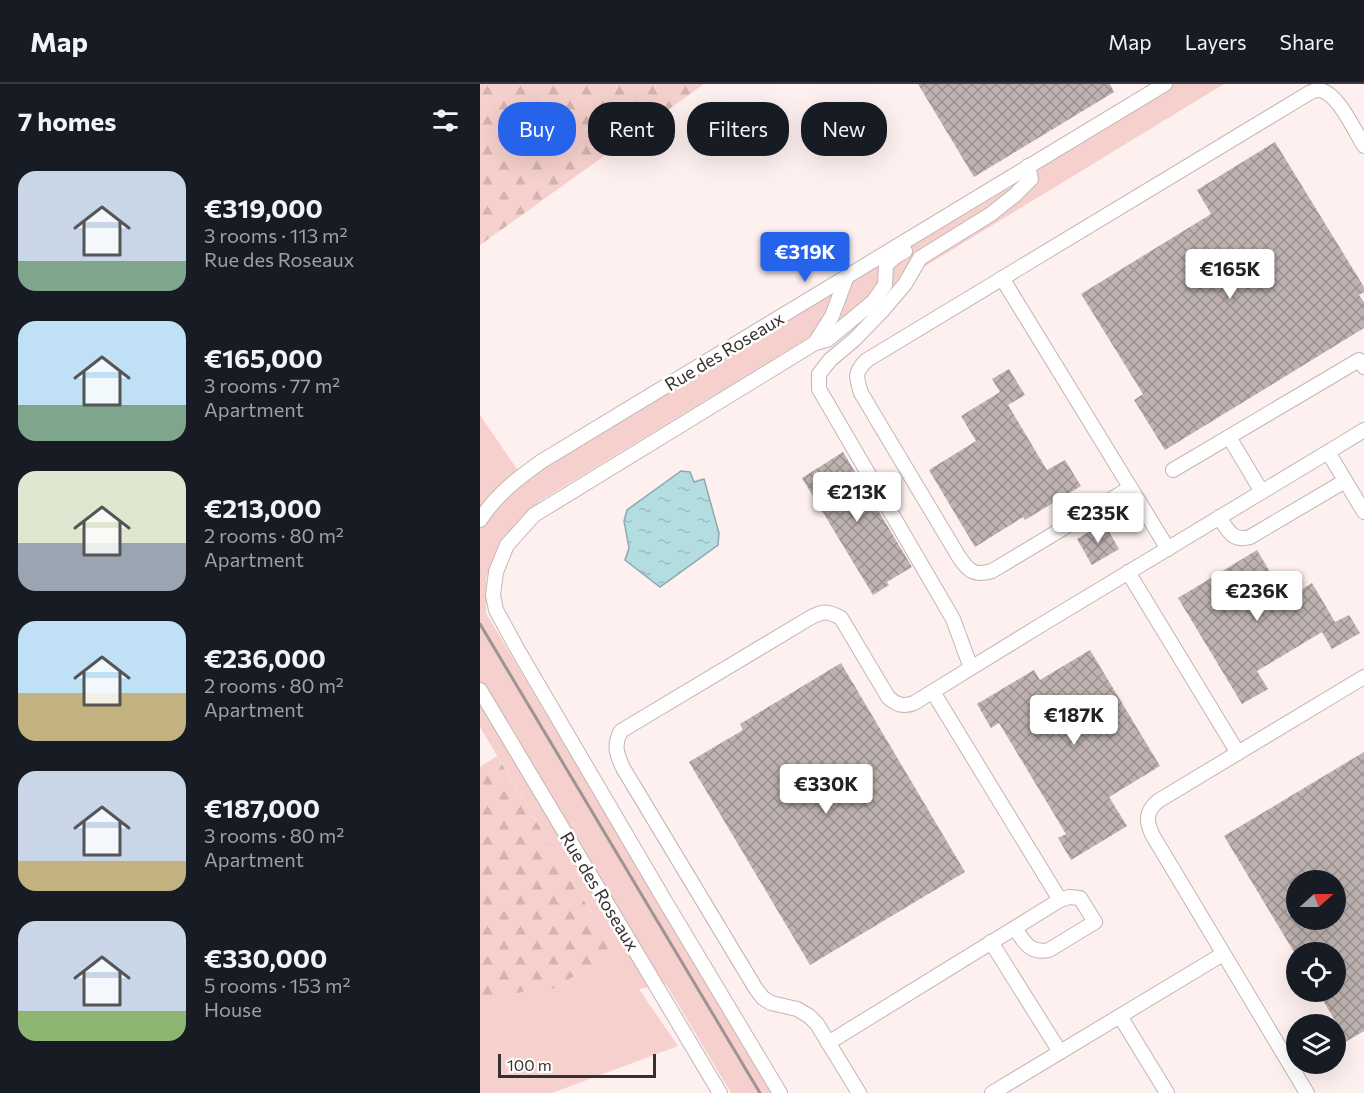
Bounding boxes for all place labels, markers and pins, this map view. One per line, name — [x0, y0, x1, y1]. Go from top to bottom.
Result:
pin: €319K — [763, 232, 847, 283]
pin: €165K — [1188, 249, 1272, 300]
pin: €213K — [815, 472, 899, 523]
pin: €235K — [1056, 493, 1140, 544]
pin: €236K — [1215, 571, 1299, 622]
pin: €187K — [1032, 695, 1116, 746]
pin: €330K — [784, 764, 868, 815]

